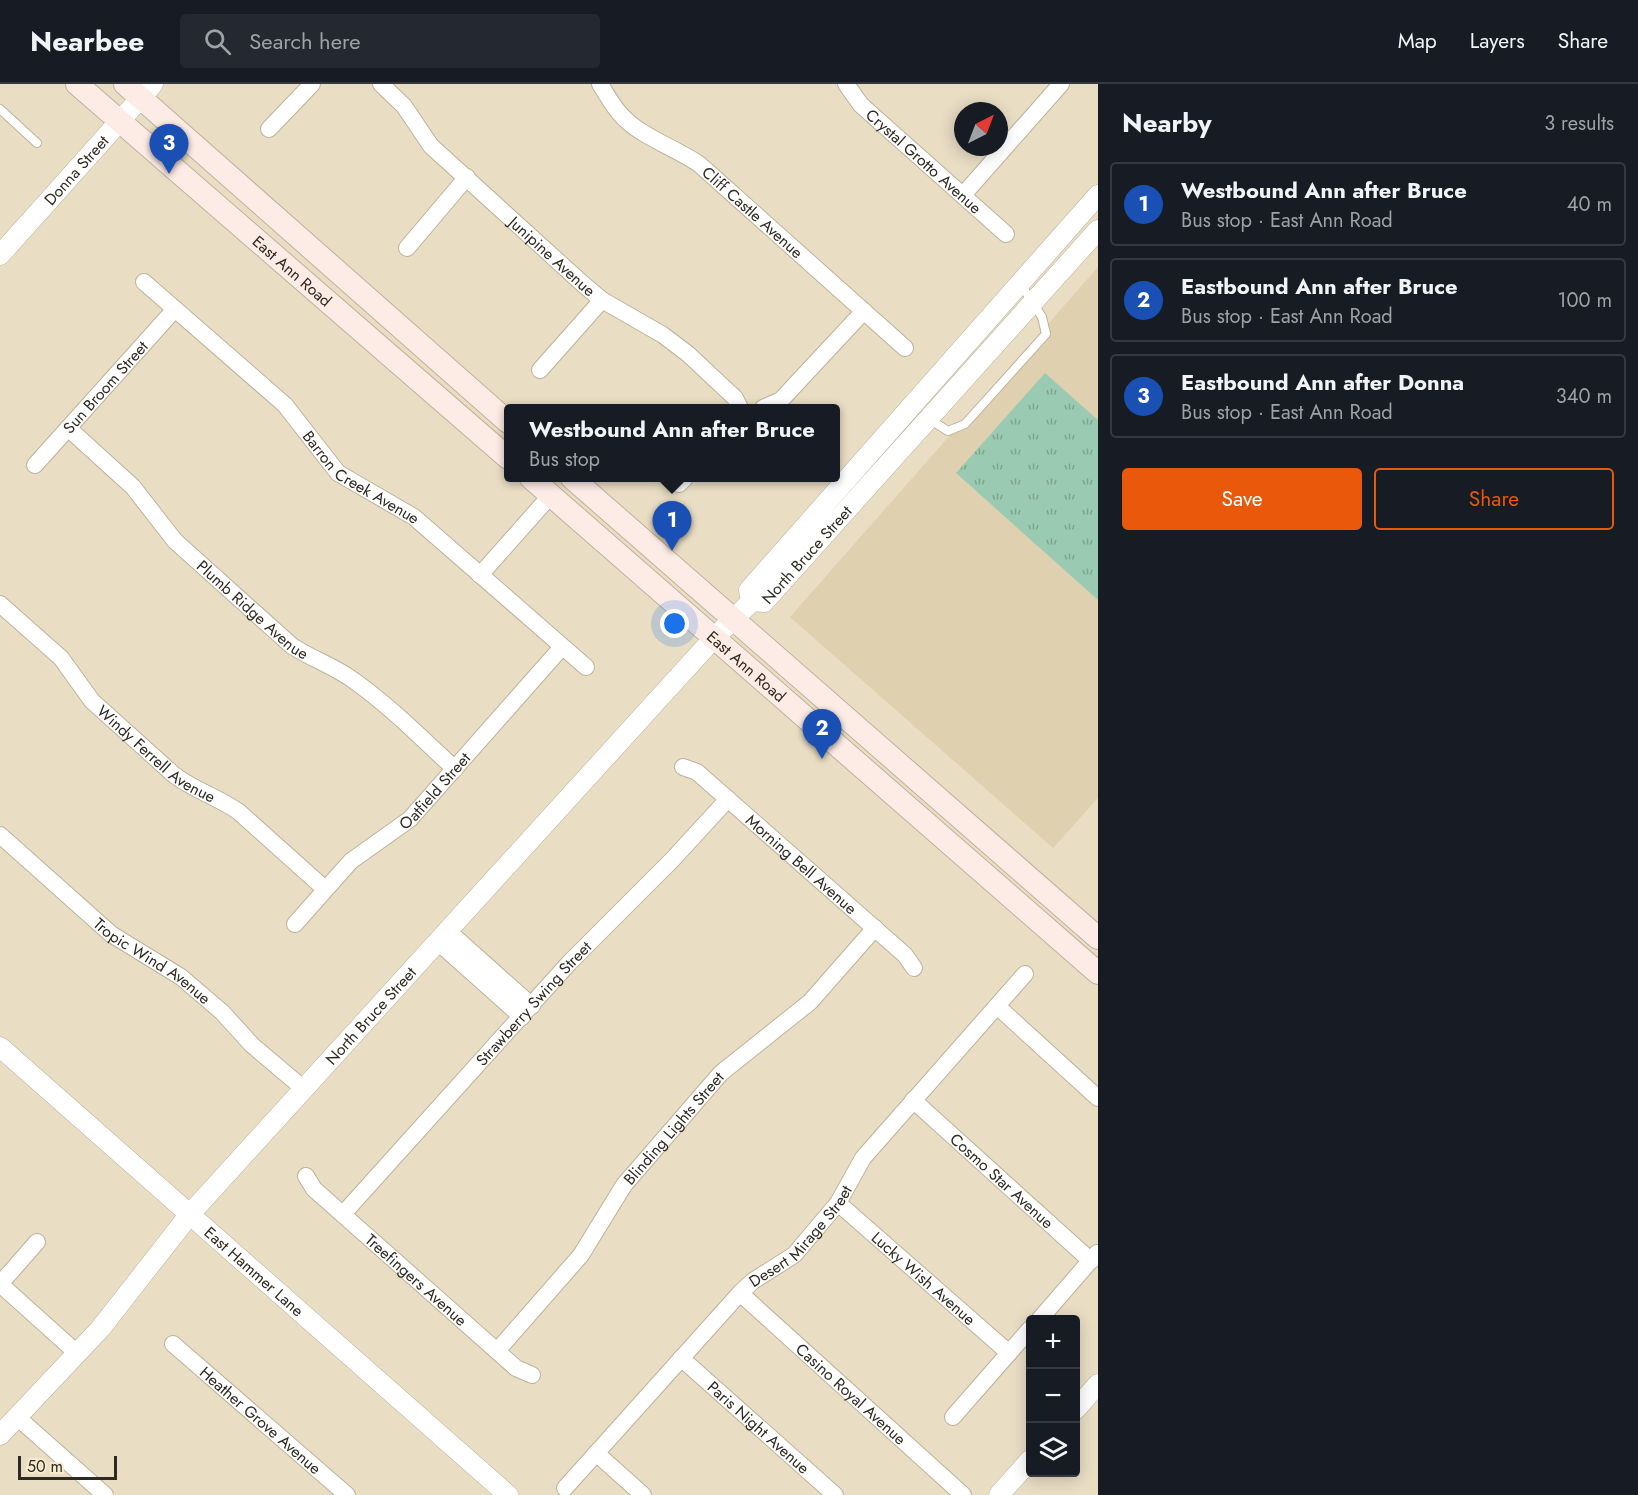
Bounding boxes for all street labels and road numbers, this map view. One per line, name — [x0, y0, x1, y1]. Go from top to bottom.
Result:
street label: Crystal Grotto Avenue — [861, 104, 987, 219]
street label: Donna Street — [39, 130, 114, 211]
street label: Cliff Castle Avenue — [697, 161, 808, 264]
street label: Junipine Avenue — [502, 210, 600, 302]
street label: East Ann Road — [247, 230, 337, 312]
street label: Sun Broom Street — [58, 336, 153, 439]
street label: Barron Creek Avenue — [297, 426, 425, 529]
street label: North Bruce Street — [756, 500, 858, 609]
street label: Plumb Ridge Avenue — [192, 555, 312, 665]
street label: East Ann Road — [702, 625, 791, 707]
street label: Windy Ferrell Avenue — [92, 700, 219, 808]
street label: Oatfield Street — [394, 747, 476, 835]
street label: Morning Bell Avenue — [740, 809, 862, 920]
street label: Tropic Wind Avenue — [88, 913, 216, 1010]
street label: Strawberry Swing Street — [471, 936, 597, 1071]
street label: North Bruce Street — [320, 962, 422, 1070]
street label: Blinding Lights Street — [618, 1067, 729, 1190]
street label: Cosmo Star Avenue — [945, 1128, 1059, 1234]
street label: Desert Mirage Street — [745, 1181, 858, 1293]
street label: East Hammer Lane — [199, 1221, 309, 1322]
street label: Lucky Wish Avenue — [866, 1226, 980, 1331]
street label: Treefingers Avenue — [360, 1229, 472, 1331]
street label: Casino Royal Avenue — [791, 1338, 911, 1450]
street label: Heather Grove Avenue — [195, 1361, 326, 1480]
street label: Paris Night Avenue — [702, 1376, 814, 1479]

